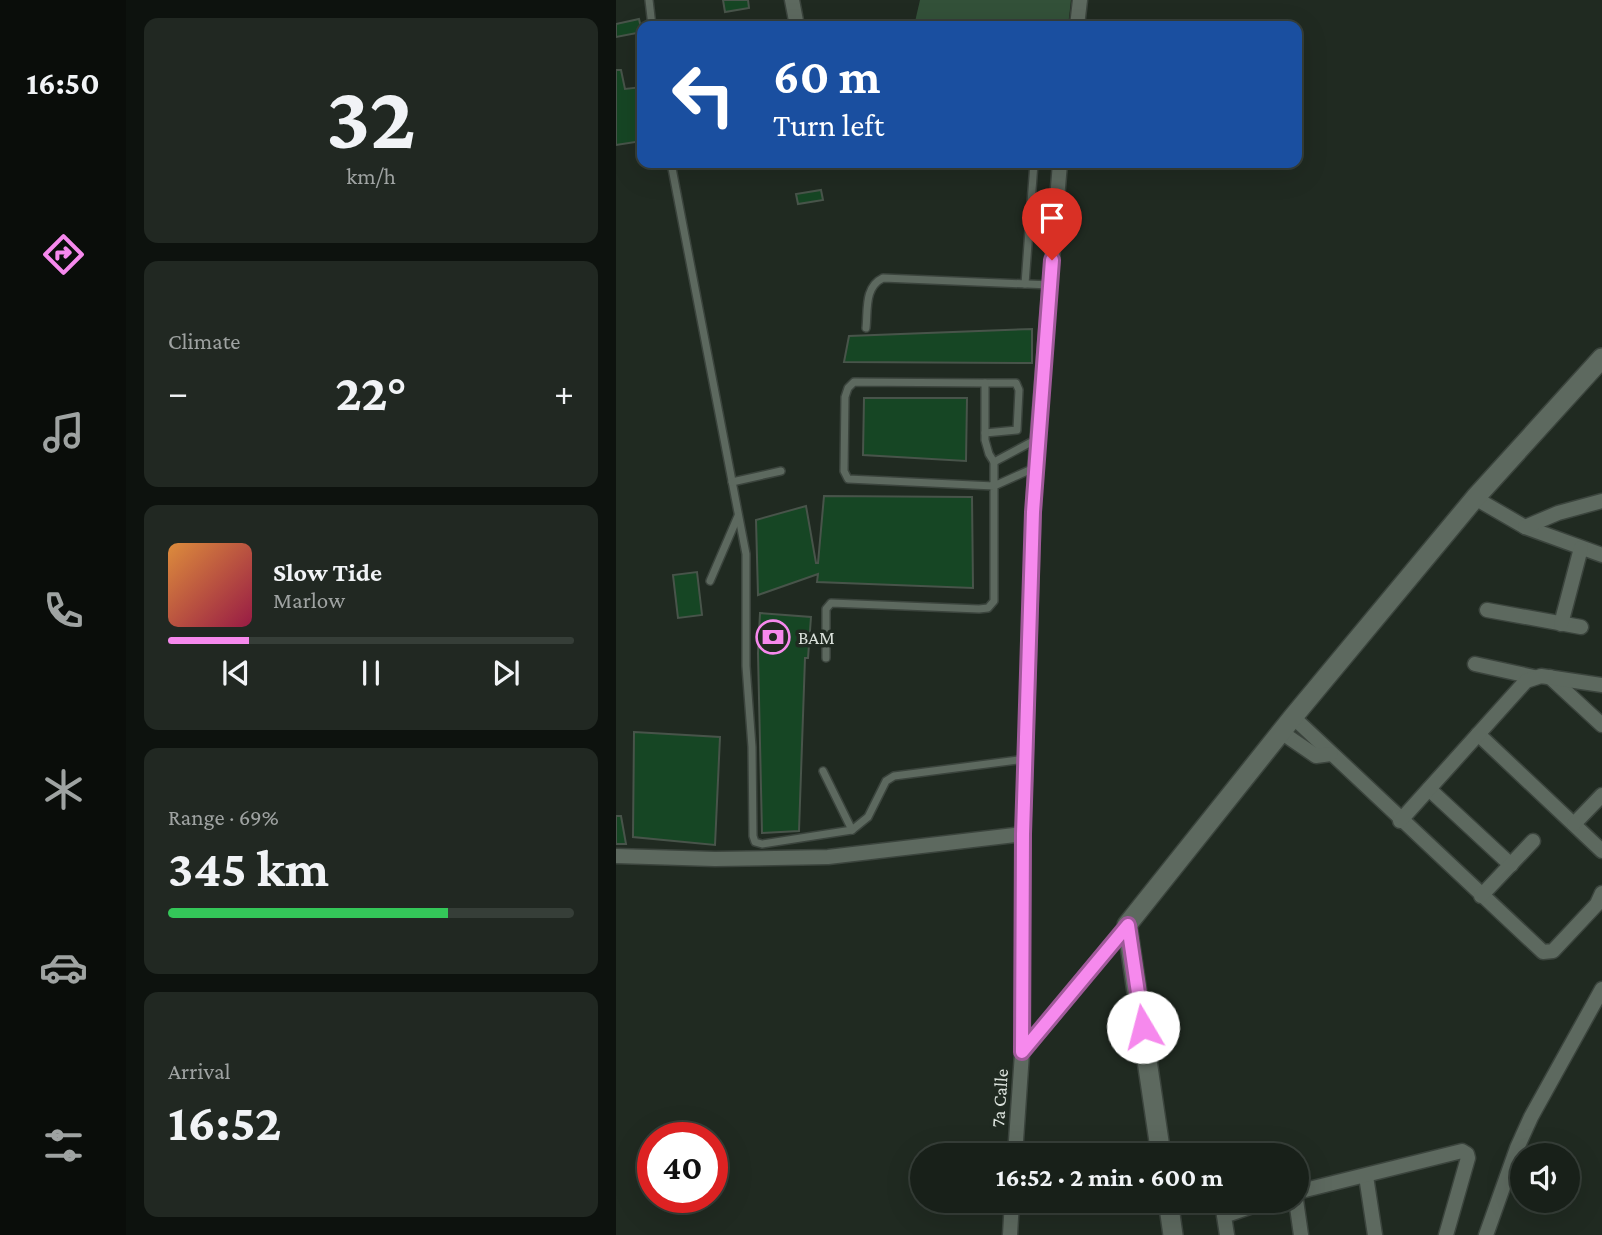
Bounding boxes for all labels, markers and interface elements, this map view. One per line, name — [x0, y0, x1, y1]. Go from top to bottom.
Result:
icon: left — [658, 49, 749, 140]
text: 60 m — [773, 49, 880, 104]
text: 16:50 — [26, 65, 100, 101]
text: 32 — [326, 66, 416, 168]
text: Turn left — [773, 107, 884, 143]
text: km/h — [346, 163, 396, 189]
pin — [1022, 188, 1082, 260]
icon: arrive — [1033, 199, 1071, 237]
icon: directions — [39, 230, 88, 279]
text: Climate — [168, 328, 240, 354]
text: 22° — [335, 363, 407, 421]
text: − — [168, 371, 188, 413]
text: + — [554, 371, 574, 413]
icon: music — [39, 408, 88, 457]
text: Slow Tide — [273, 558, 382, 587]
icon: phone — [39, 586, 88, 635]
text: Marlow — [273, 587, 345, 613]
bank icon: BAM — [754, 618, 792, 656]
place label: BAM — [798, 627, 835, 648]
icon: previous — [217, 654, 255, 692]
icon: pause — [352, 654, 390, 692]
icon: next — [487, 654, 525, 692]
icon: climate — [39, 765, 88, 814]
text: Range · 69% — [168, 804, 279, 830]
text: 345 km — [168, 839, 329, 897]
icon: car — [39, 943, 88, 992]
position arrow — [1106, 990, 1180, 1064]
text: Arrival — [168, 1058, 231, 1084]
street label: 7a Calle — [987, 1068, 1012, 1128]
text: 16:52 — [168, 1093, 282, 1151]
icon: filters — [39, 1121, 88, 1170]
speed limit sign: 40 — [637, 1122, 728, 1213]
map controls — [1510, 1143, 1580, 1213]
button: sound — [1510, 1143, 1580, 1213]
text: 16:52 · 2 min · 600 m — [996, 1163, 1223, 1192]

